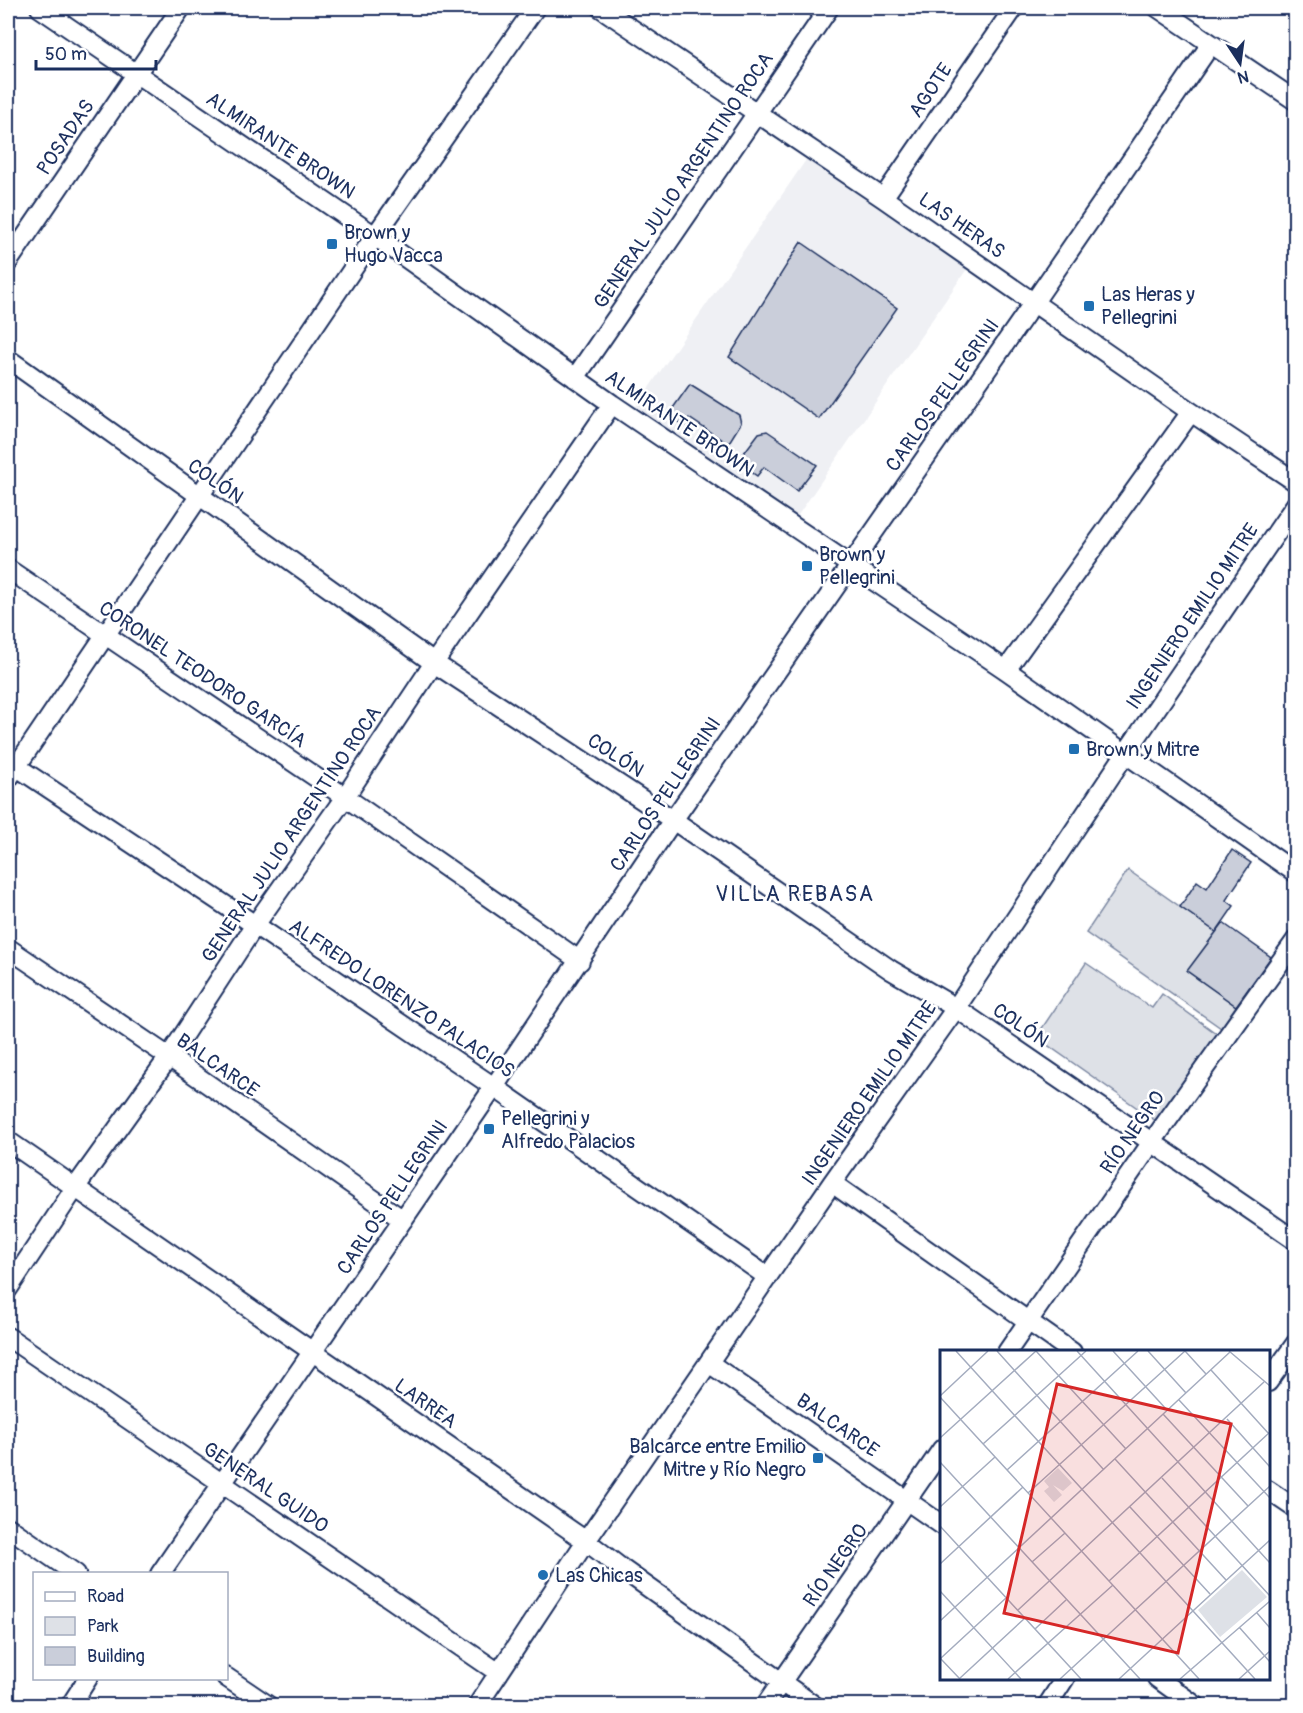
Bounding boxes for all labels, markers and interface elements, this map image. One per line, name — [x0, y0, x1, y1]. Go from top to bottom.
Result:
scale bar — [36, 33, 156, 71]
north arrow — [1210, 33, 1270, 93]
text: 50 m — [45, 43, 87, 66]
street label: GENERAL JULIO ARGENTINO ROCA — [588, 47, 779, 313]
street label: AGOTE — [903, 58, 958, 122]
text: N — [1235, 66, 1251, 88]
street label: ALMIRANTE BROWN — [201, 86, 360, 205]
street label: POSADAS — [31, 95, 100, 180]
street label: LAS HERAS — [914, 187, 1010, 264]
place label: Brown y Hugo Vacca — [344, 220, 443, 268]
marker: Brown y Hugo Vacca — [325, 237, 339, 251]
place label: Las Heras y Pellegrini — [1101, 282, 1195, 330]
marker: Las Heras y Pellegrini — [1082, 299, 1096, 313]
street label: CARLOS PELLEGRINI — [880, 314, 1005, 477]
street label: ALMIRANTE BROWN — [600, 364, 759, 483]
street label: COLÓN — [183, 453, 249, 510]
street label: INGENIERO EMILIO MITRE — [1121, 519, 1264, 714]
place label: Brown y Pellegrini — [819, 542, 895, 590]
marker: Brown y Pellegrini — [800, 559, 814, 573]
street label: CORONEL TEODORO GARCÍA — [94, 596, 311, 753]
street label: GENERAL JULIO ARGENTINO ROCA — [196, 701, 387, 967]
street label: CARLOS PELLEGRINI — [604, 712, 726, 876]
street label: COLÓN — [583, 728, 649, 783]
place label: Brown y Mitre — [1086, 737, 1199, 762]
marker: Brown y Mitre — [1067, 742, 1081, 756]
district label: VILLA REBASA — [715, 880, 875, 908]
street label: ALFREDO LORENZO PALACIOS — [284, 913, 519, 1083]
street label: INGENIERO EMILIO MITRE — [796, 996, 942, 1190]
street label: COLÓN — [988, 998, 1054, 1053]
street label: BALCARCE — [172, 1028, 264, 1103]
street label: RÍO NEGRO — [1095, 1086, 1170, 1179]
place label: Pellegrini y Alfredo Palacios — [501, 1106, 635, 1154]
street label: CARLOS PELLEGRINI — [331, 1115, 453, 1279]
marker: Pellegrini y Alfredo Palacios — [482, 1122, 496, 1136]
inset map — [940, 1350, 1270, 1680]
street label: LARREA — [390, 1373, 462, 1434]
street label: BALCARCE — [792, 1388, 884, 1463]
place label: Balcarce entre Emilio Mitre y Río Negro — [629, 1434, 806, 1482]
street label: GENERAL GUIDO — [198, 1436, 333, 1538]
marker: Balcarce entre Emilio Mitre y Río Negro — [811, 1451, 825, 1465]
street label: RÍO NEGRO — [798, 1519, 873, 1612]
place label: Las Chicas — [555, 1563, 643, 1588]
marker: Las Chicas — [536, 1568, 550, 1582]
legend — [33, 1572, 228, 1680]
text: Road — [87, 1585, 124, 1608]
text: Park — [87, 1615, 119, 1638]
text: Building — [87, 1645, 145, 1668]

